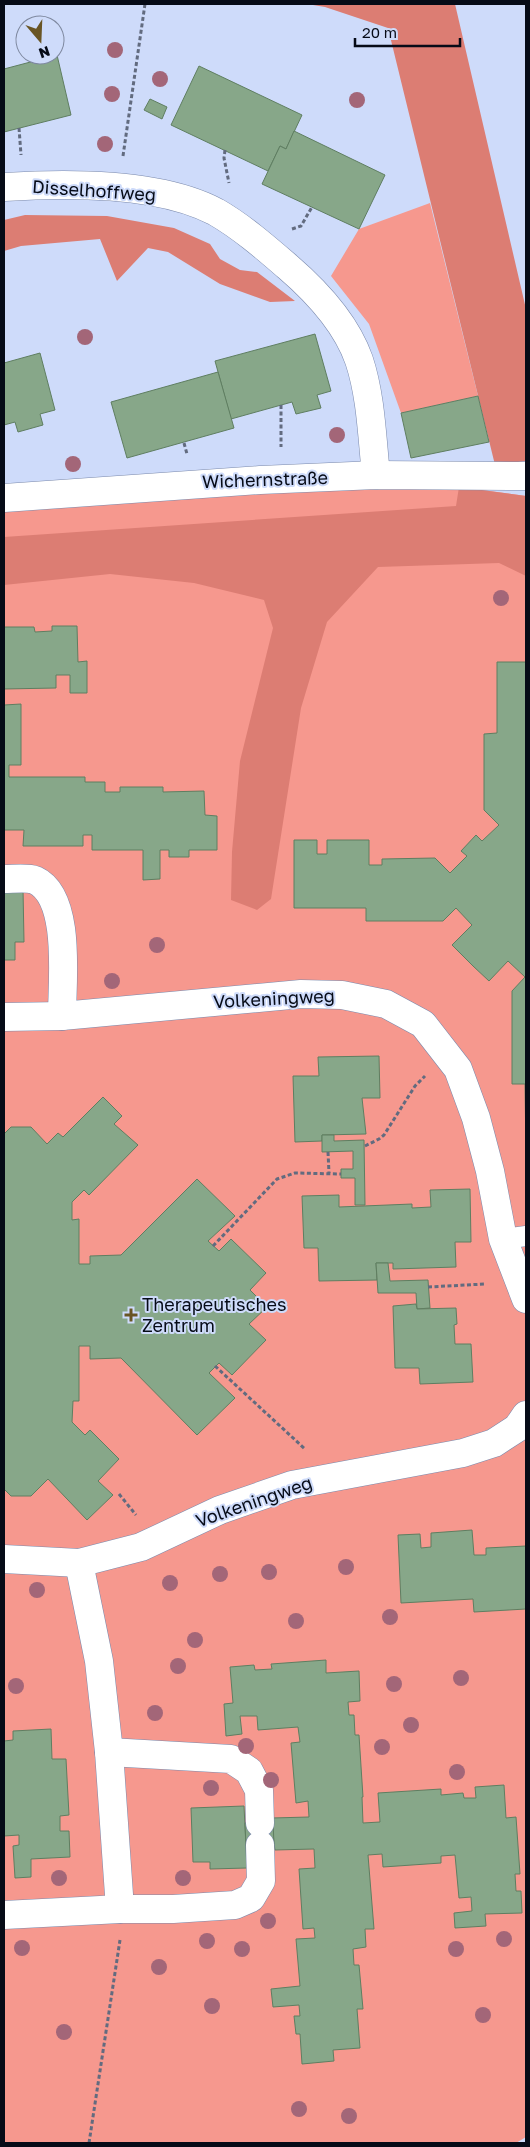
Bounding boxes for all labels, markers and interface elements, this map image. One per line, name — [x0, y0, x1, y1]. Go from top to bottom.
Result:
north arrow — [15, 15, 65, 65]
scale bar — [355, 15, 460, 47]
text: 20 m — [362, 23, 397, 41]
text: N — [37, 43, 52, 63]
street label: Disselhoffweg — [31, 175, 157, 205]
street label: Wichernstraße — [202, 466, 328, 492]
street label: Volkeningweg — [213, 984, 335, 1012]
place label: Therapeutisches Zentrum — [142, 1293, 287, 1336]
marker: Therapeutisches Zentrum — [124, 1308, 138, 1322]
street label: Volkeningweg — [193, 1471, 315, 1531]

